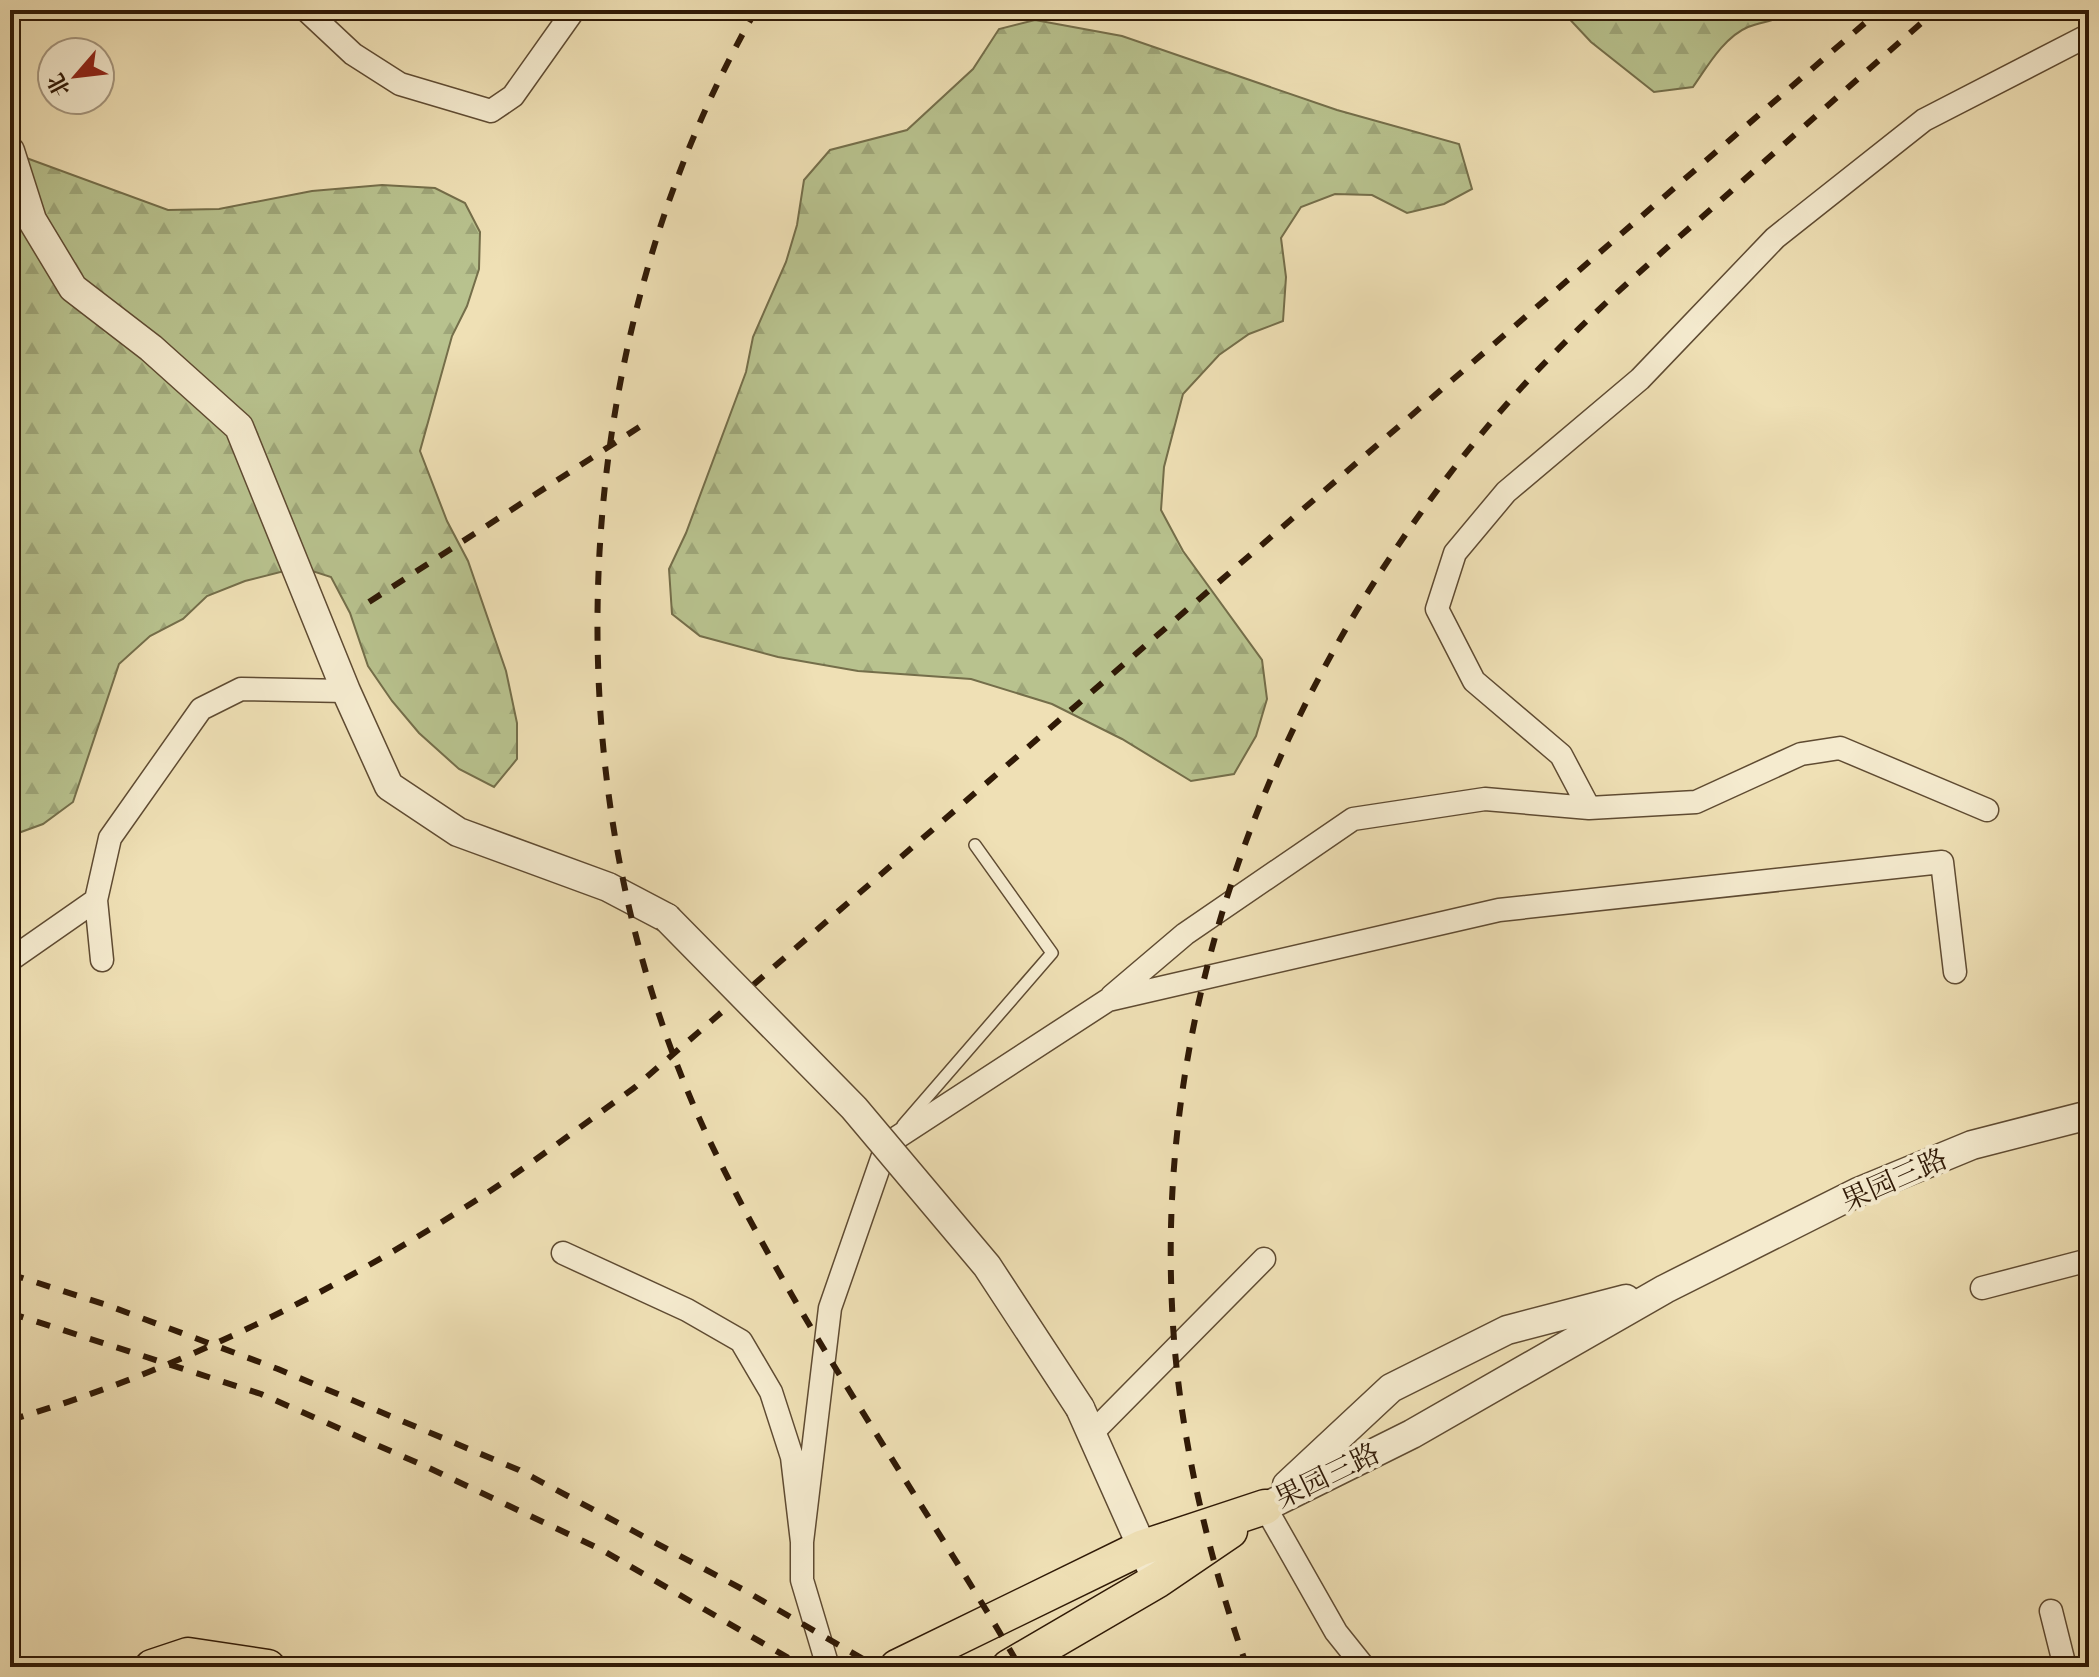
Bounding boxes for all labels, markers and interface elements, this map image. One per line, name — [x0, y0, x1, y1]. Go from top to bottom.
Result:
north arrow — [36, 36, 116, 116]
text: 北 — [42, 69, 77, 101]
street label: 果园三路 — [1836, 1142, 1953, 1219]
street label: 果园三路 — [1270, 1436, 1386, 1517]

